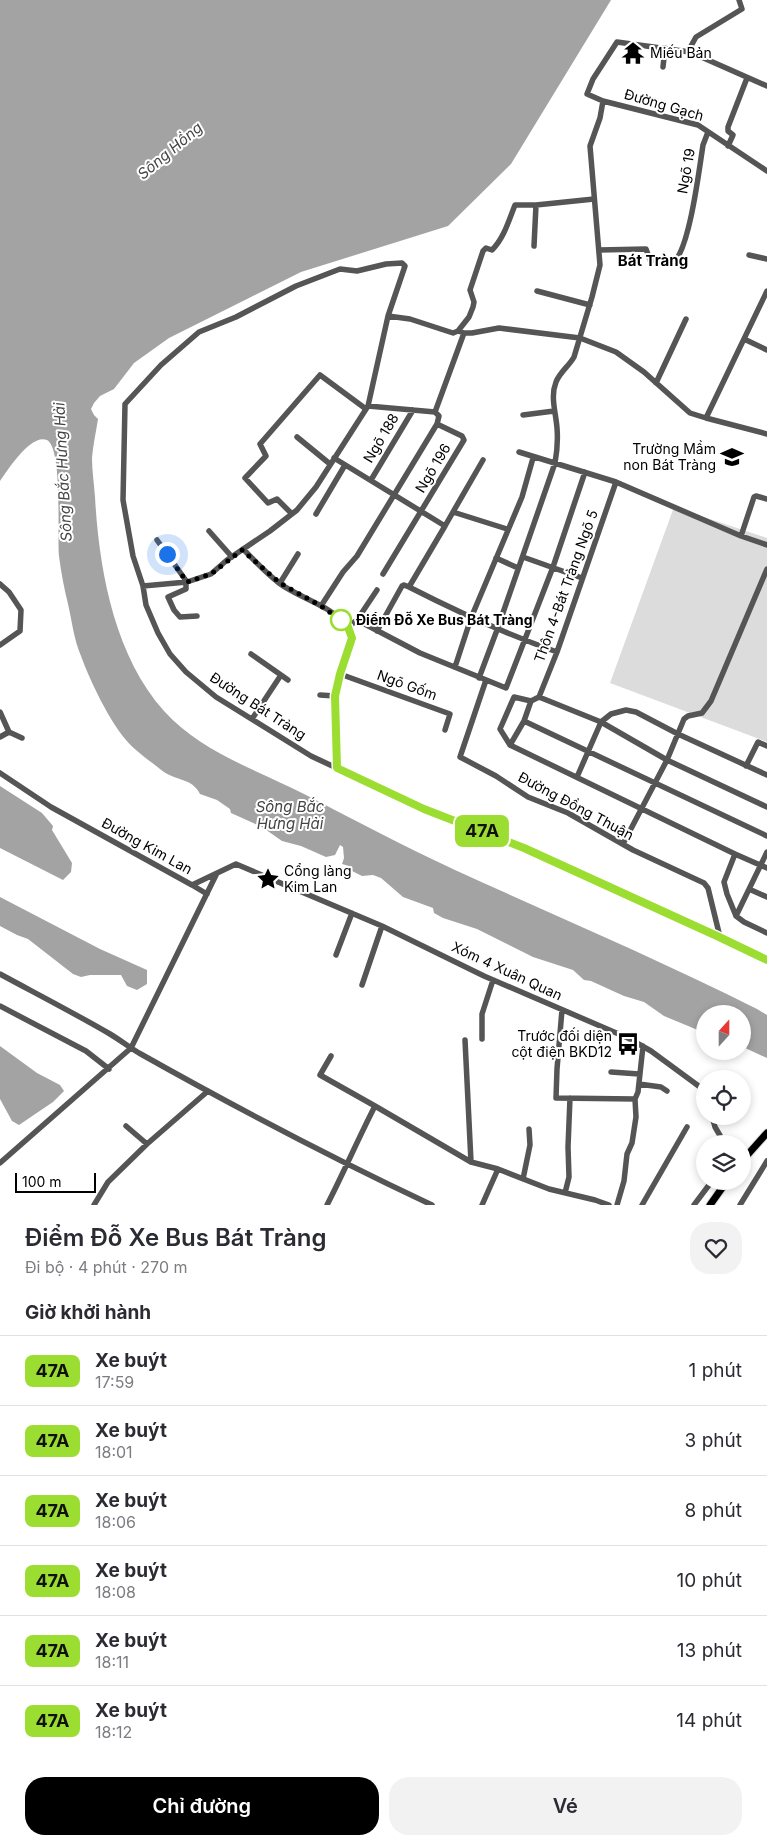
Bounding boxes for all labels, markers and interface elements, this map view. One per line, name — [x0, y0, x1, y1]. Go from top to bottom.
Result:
temple icon: Miếu Bản — [620, 40, 646, 66]
place label: Miếu Bản — [650, 44, 712, 61]
street label: Đường Gạch — [622, 85, 706, 124]
water label: Sông Hồng — [133, 118, 206, 183]
street label: Ngõ 19 — [673, 147, 698, 195]
district label: Bát Tràng — [618, 251, 688, 270]
water label: Sông Bắc Hưng Hải — [49, 402, 76, 542]
street label: Ngõ 188 — [359, 410, 402, 465]
street label: Ngõ 196 — [411, 440, 454, 495]
place label: Trường Mầm non Bát Tràng — [623, 440, 716, 473]
school or university icon: Trường Mầm non Bát Tràng — [719, 444, 745, 470]
street label: Thôn 4-Bát Tràng Ngõ 5 — [530, 507, 601, 664]
your location — [155, 542, 180, 567]
marker: Điểm Đỗ Xe Bus Bát Tràng — [330, 609, 352, 631]
place label: Điểm Đỗ Xe Bus Bát Tràng — [356, 611, 533, 628]
street label: Ngõ Gốm — [375, 666, 439, 703]
street label: Đường Bát Tràng — [207, 668, 310, 743]
street label: Đường Đồng Thuận — [516, 768, 637, 843]
water label: Sông Bắc Hưng Hải — [256, 797, 325, 833]
street label: Đường Kim Lan — [99, 814, 195, 877]
line badge: 47A — [453, 815, 511, 847]
text: 47A — [465, 820, 499, 841]
place label: Cổng làng Kim Lan — [284, 862, 352, 895]
place icon: Cổng làng Kim Lan — [255, 866, 281, 892]
street label: Xóm 4 Xuân Quan — [449, 938, 565, 1004]
north arrow — [696, 1005, 751, 1060]
map controls — [696, 1005, 751, 1190]
place label: Trước đối diện cột điện BKD12 — [511, 1027, 612, 1060]
bus stop icon: Trước đối diện cột điện BKD12 — [615, 1031, 641, 1057]
button: locate — [696, 1070, 751, 1125]
button: layers — [696, 1135, 751, 1190]
scale bar — [15, 1170, 96, 1193]
text: 100 m — [22, 1173, 62, 1190]
button: heart — [690, 1222, 742, 1274]
text: Điểm Đỗ Xe Bus Bát Tràng — [25, 1223, 326, 1252]
text: Đi bộ · 4 phút · 270 m — [25, 1257, 188, 1277]
text: Giờ khởi hành — [25, 1301, 151, 1324]
text: Xe buýt — [95, 1349, 167, 1372]
text: 1 phút — [689, 1359, 742, 1382]
text: 47A — [35, 1360, 70, 1381]
text: 17:59 — [95, 1372, 134, 1392]
text: Xe buýt — [95, 1419, 167, 1442]
text: 3 phút — [685, 1429, 742, 1452]
text: 47A — [35, 1430, 70, 1451]
text: 18:01 — [95, 1442, 133, 1462]
text: Xe buýt — [95, 1489, 167, 1512]
text: 8 phút — [685, 1499, 742, 1522]
text: 47A — [35, 1500, 70, 1521]
text: 18:06 — [95, 1512, 136, 1532]
text: Xe buýt — [95, 1559, 167, 1582]
text: 10 phút — [677, 1569, 742, 1592]
text: 47A — [35, 1570, 70, 1591]
text: 18:08 — [95, 1582, 136, 1602]
text: Xe buýt — [95, 1629, 167, 1652]
text: 13 phút — [677, 1639, 742, 1662]
text: 47A — [35, 1640, 70, 1661]
text: 18:11 — [95, 1652, 129, 1672]
text: Xe buýt — [95, 1699, 167, 1722]
text: 14 phút — [676, 1709, 742, 1732]
text: 47A — [35, 1710, 70, 1731]
text: 18:12 — [95, 1722, 132, 1742]
button: Chỉ đường — [25, 1777, 379, 1835]
button: Vé — [389, 1777, 742, 1835]

